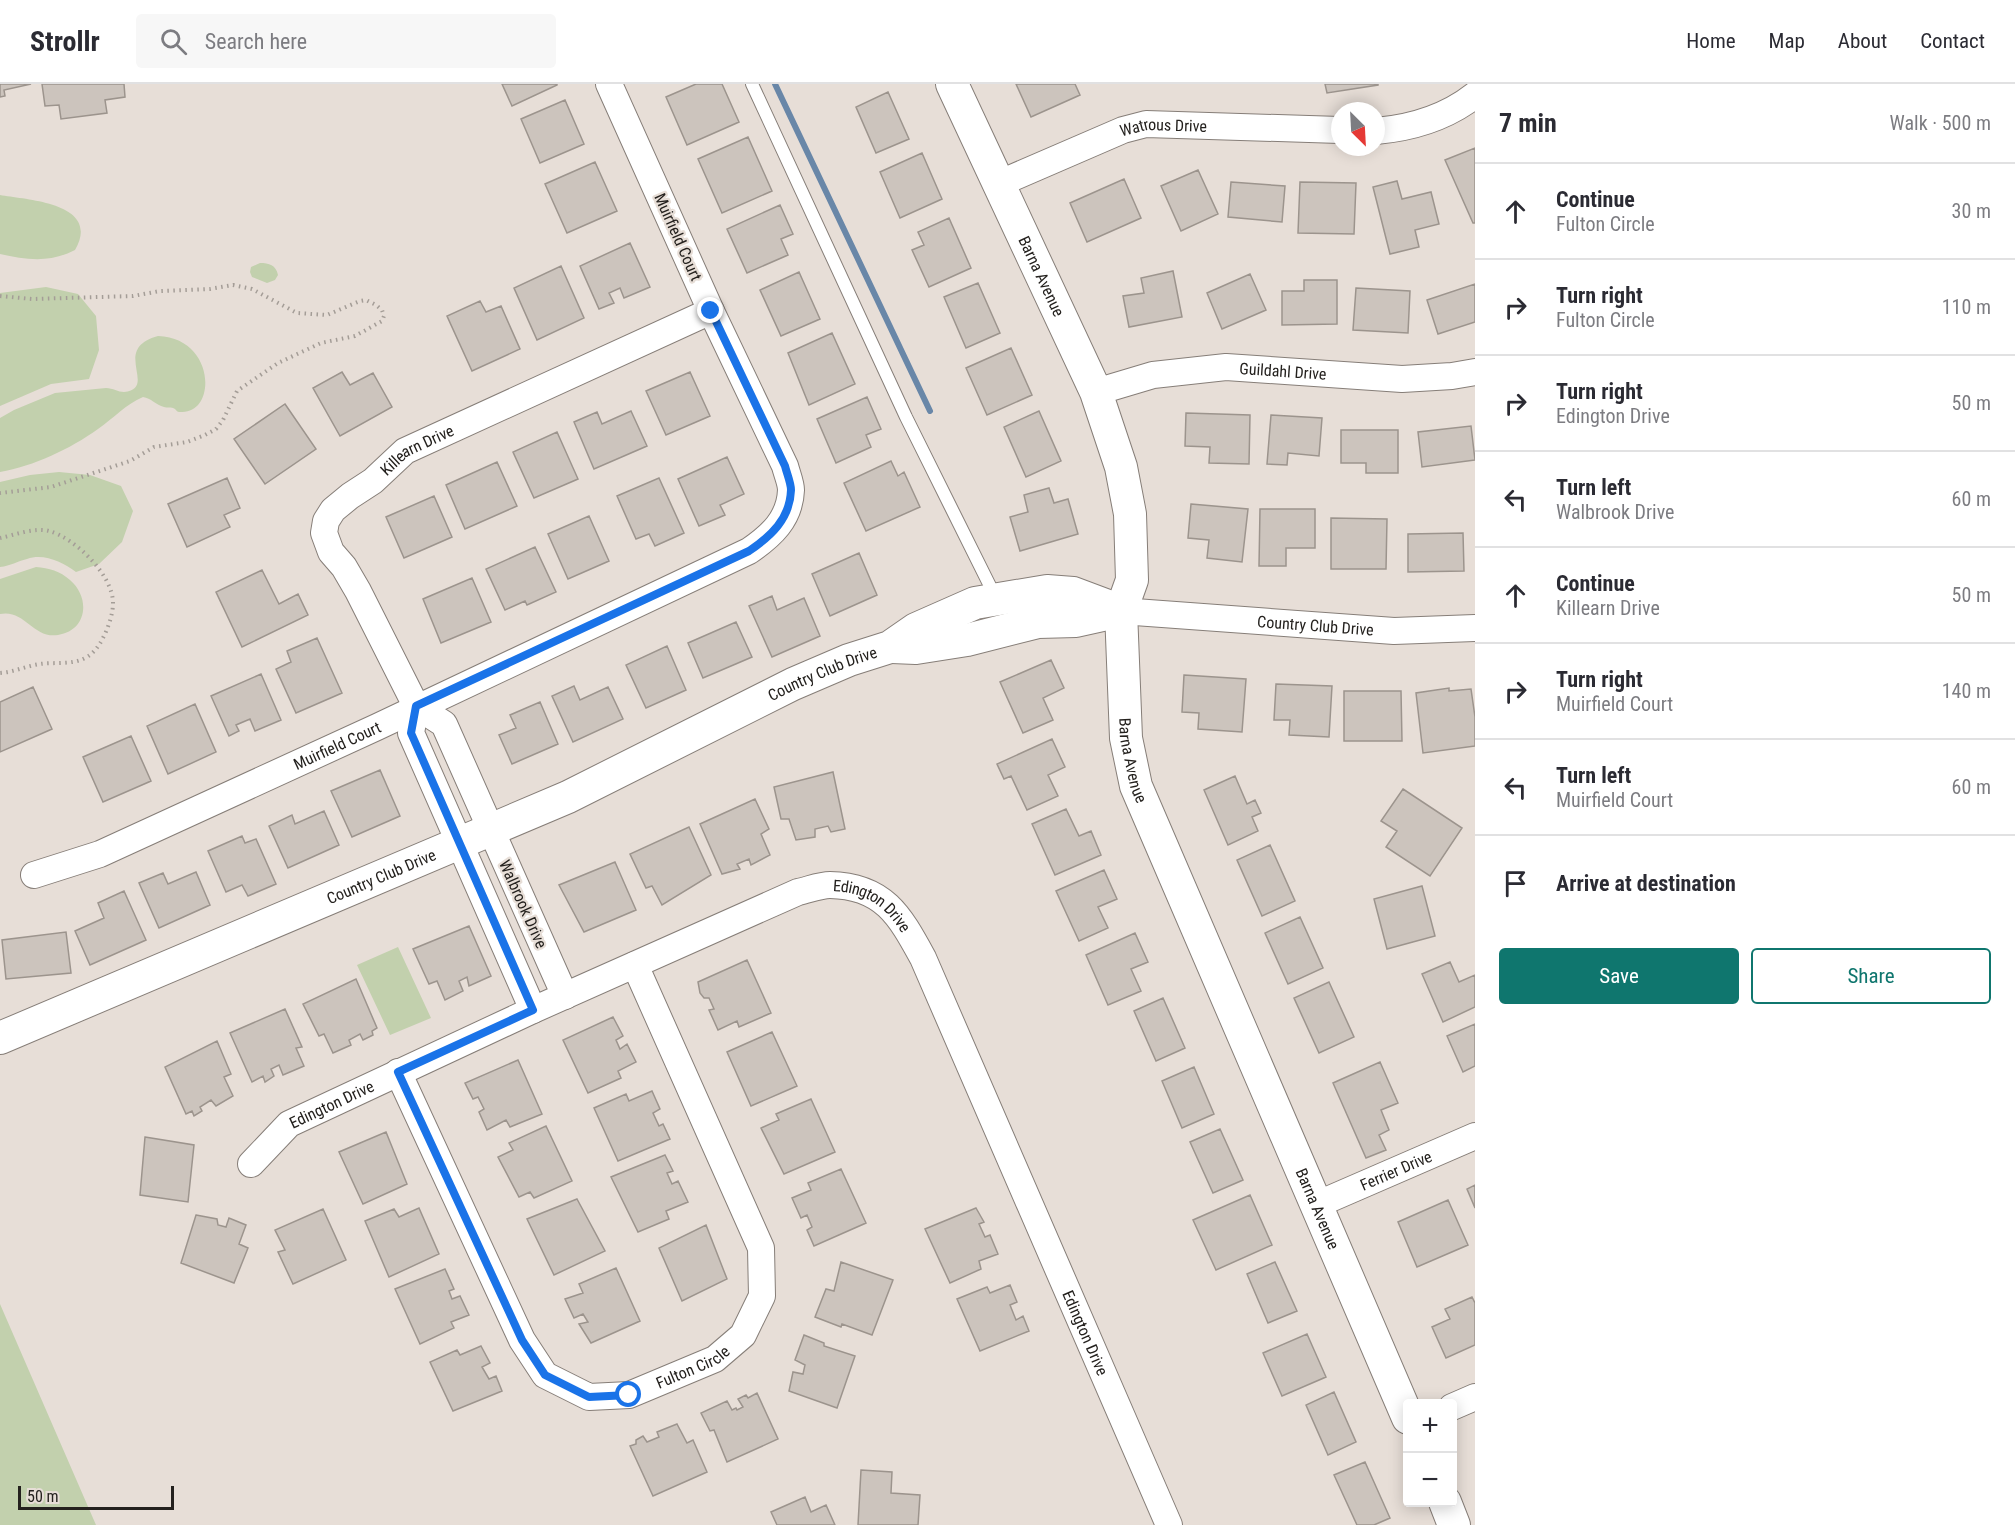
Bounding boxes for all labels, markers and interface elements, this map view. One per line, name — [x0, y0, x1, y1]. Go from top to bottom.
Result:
search box — [136, 14, 556, 68]
text: Strollr — [30, 25, 100, 58]
icon: search — [157, 25, 190, 58]
text: Search here — [205, 29, 307, 54]
text: Home — [1686, 29, 1736, 53]
text: Map — [1769, 29, 1805, 53]
text: About — [1838, 29, 1887, 53]
text: Contact — [1920, 29, 1985, 53]
north arrow — [1331, 102, 1385, 156]
text: 7 min — [1499, 108, 1557, 138]
text: Walk · 500 m — [1890, 111, 1991, 135]
street label: Watrous Drive — [1118, 114, 1207, 140]
text: Continue — [1556, 187, 1635, 212]
street label: Muirfield Court — [650, 190, 706, 284]
icon: ahead — [1499, 195, 1532, 228]
text: 30 m — [1952, 199, 1991, 223]
text: Fulton Circle — [1556, 212, 1655, 236]
street label: Barna Avenue — [1015, 233, 1069, 319]
text: Turn right — [1556, 283, 1643, 308]
icon: right — [1499, 291, 1532, 324]
text: 110 m — [1942, 295, 1991, 319]
route end — [697, 297, 723, 323]
text: Fulton Circle — [1556, 308, 1655, 332]
street label: Guildahl Drive — [1239, 358, 1327, 383]
text: Turn right — [1556, 379, 1643, 404]
icon: right — [1499, 387, 1532, 420]
text: 50 m — [1952, 391, 1991, 415]
text: Edington Drive — [1556, 404, 1670, 428]
street label: Killearn Drive — [376, 421, 457, 479]
text: Turn left — [1556, 475, 1631, 500]
icon: left — [1499, 483, 1532, 516]
text: 60 m — [1952, 487, 1991, 511]
text: Walbrook Drive — [1556, 500, 1674, 524]
text: Continue — [1556, 571, 1635, 596]
icon: ahead — [1499, 579, 1532, 612]
text: 50 m — [1952, 583, 1991, 607]
text: Killearn Drive — [1556, 596, 1660, 620]
street label: Country Club Drive — [1257, 612, 1374, 639]
street label: Country Club Drive — [764, 642, 879, 705]
text: Turn right — [1556, 667, 1643, 692]
icon: right — [1499, 675, 1532, 708]
text: 140 m — [1942, 679, 1991, 703]
text: Muirfield Court — [1556, 692, 1673, 716]
street label: Muirfield Court — [290, 717, 384, 774]
street label: Barna Avenue — [1116, 717, 1152, 806]
text: Turn left — [1556, 763, 1631, 788]
icon: left — [1499, 771, 1532, 804]
text: 60 m — [1952, 775, 1991, 799]
text: Muirfield Court — [1556, 788, 1673, 812]
street label: Country Club Drive — [324, 845, 439, 908]
street label: Walbrook Drive — [495, 857, 551, 951]
icon: arrive — [1499, 867, 1532, 900]
text: Arrive at destination — [1556, 871, 1736, 896]
street label: Edington Drive — [833, 876, 915, 935]
button: Save — [1499, 948, 1739, 1004]
button: Share — [1751, 948, 1991, 1004]
street label: Edington Drive — [286, 1076, 377, 1132]
street label: Ferrier Drive — [1357, 1146, 1435, 1194]
street label: Barna Avenue — [1292, 1165, 1344, 1252]
street label: Edington Drive — [1059, 1287, 1112, 1378]
street label: Fulton Circle — [653, 1341, 733, 1392]
route start — [615, 1381, 641, 1407]
map controls — [1403, 1399, 1457, 1507]
button: + — [1403, 1399, 1457, 1453]
button: − — [1403, 1453, 1457, 1507]
scale bar — [18, 1483, 174, 1510]
text: 50 m — [27, 1487, 59, 1506]

